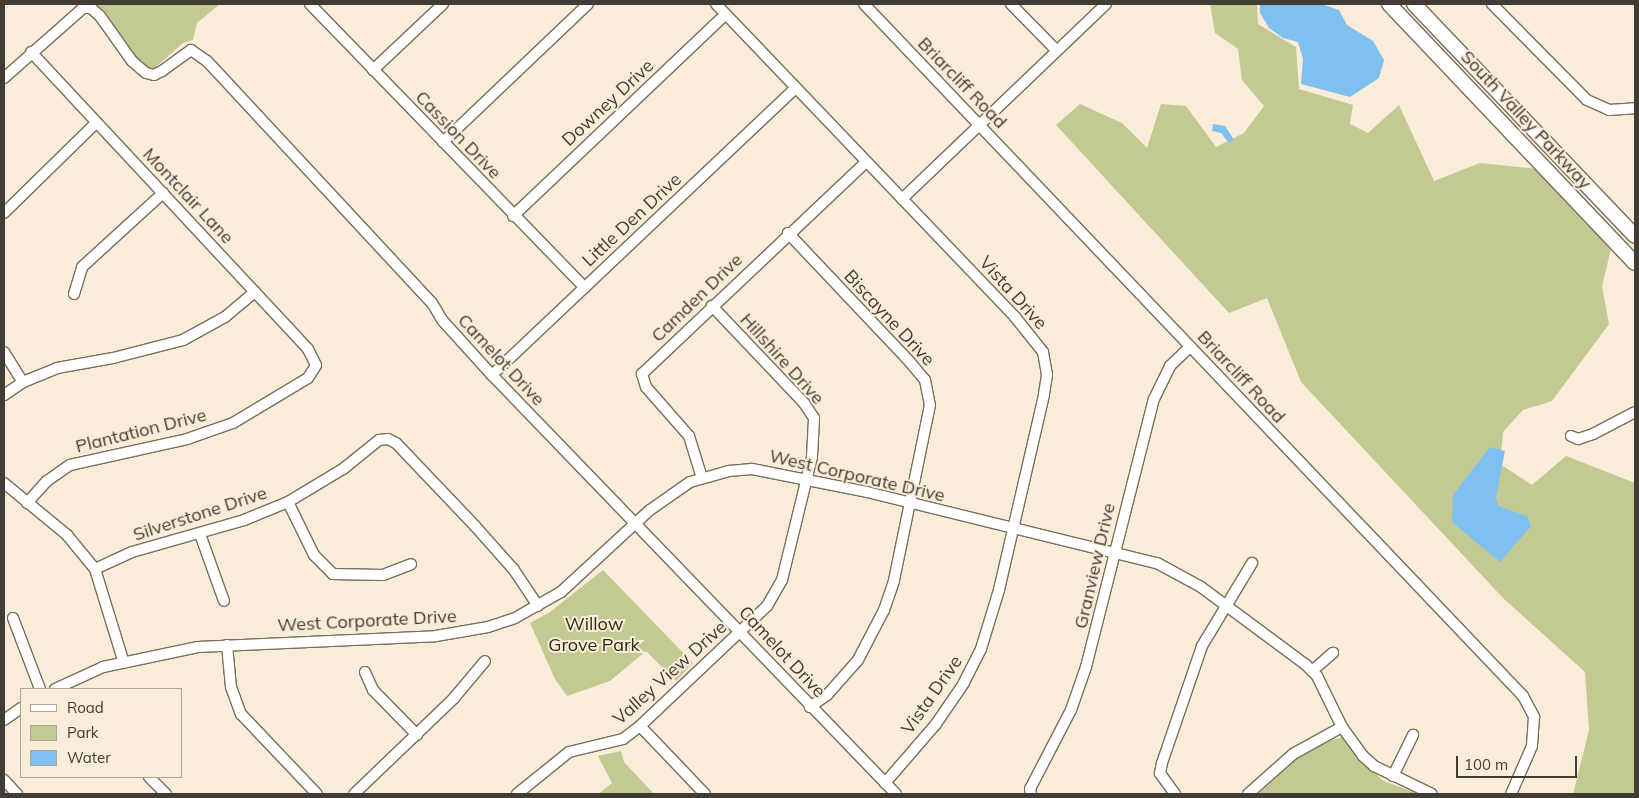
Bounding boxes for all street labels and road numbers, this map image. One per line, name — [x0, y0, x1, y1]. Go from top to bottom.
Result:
street label: Briarcliff Road — [913, 33, 1011, 133]
street label: South Valley Parkway — [1456, 46, 1596, 194]
street label: Downey Drive — [558, 55, 658, 151]
street label: Cassion Drive — [411, 87, 505, 183]
street label: Montclair Lane — [138, 144, 238, 248]
street label: Little Den Drive — [578, 169, 686, 271]
street label: Camden Drive — [647, 249, 747, 347]
street label: Vista Drive — [975, 252, 1051, 334]
street label: Biscayne Drive — [839, 266, 939, 370]
street label: Hillshire Drive — [736, 309, 828, 409]
street label: Camelot Drive — [453, 310, 549, 410]
street label: Briarcliff Road — [1193, 326, 1289, 428]
street label: Plantation Drive — [73, 404, 209, 458]
street label: West Corporate Drive — [767, 445, 947, 507]
street label: Silverstone Drive — [130, 482, 270, 546]
street label: Granview Drive — [1070, 501, 1120, 631]
street label: Camelot Drive — [734, 602, 830, 702]
street label: West Corporate Drive — [277, 606, 457, 636]
street label: Valley View Drive — [609, 616, 731, 730]
street label: Vista Drive — [897, 652, 967, 738]

